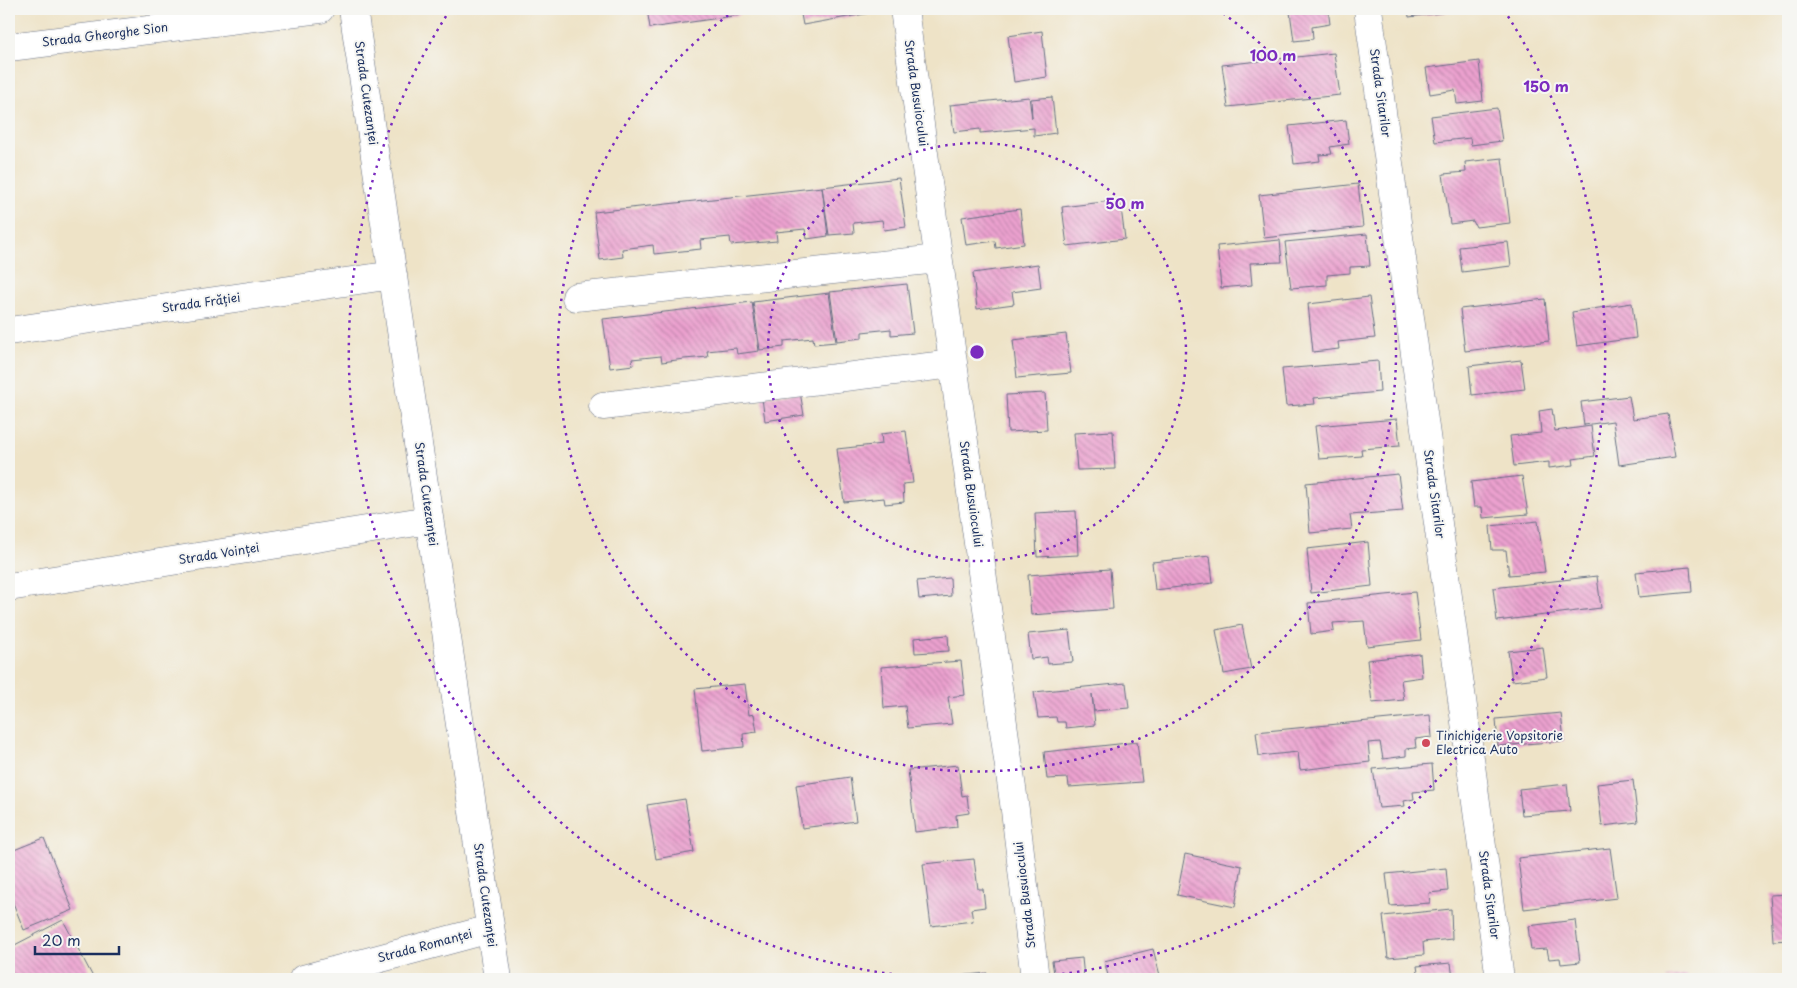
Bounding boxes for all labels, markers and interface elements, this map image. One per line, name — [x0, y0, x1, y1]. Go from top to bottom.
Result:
street label: Strada Gheorghe Sion — [41, 17, 169, 51]
street label: Strada Busuiocului — [901, 38, 933, 147]
street label: Strada Cutezanței — [351, 40, 383, 146]
text: 100 m — [1250, 43, 1296, 66]
street label: Strada Sitarilor — [1366, 47, 1396, 139]
text: 150 m — [1523, 74, 1569, 97]
text: 50 m — [1106, 191, 1144, 214]
street label: Strada Frăției — [160, 288, 241, 316]
centre of rings — [968, 343, 986, 361]
street label: Strada Busuiocului — [956, 439, 988, 548]
street label: Strada Cutezanței — [411, 441, 443, 547]
street label: Strada Sitarilor — [1420, 448, 1450, 540]
street label: Strada Voinței — [177, 538, 261, 568]
place label: Tinichigerie Vopsitorie Electrica Auto — [1436, 726, 1563, 758]
marker: Tinichigerie Vopsitorie Electrica Auto — [1420, 737, 1432, 749]
street label: Strada Busuiocului — [1009, 841, 1039, 950]
street label: Strada Cutezanței — [470, 842, 502, 948]
street label: Strada Sitarilor — [1475, 849, 1505, 941]
scale bar — [35, 923, 119, 955]
street label: Strada Romanței — [375, 924, 474, 966]
text: 20 m — [42, 928, 81, 951]

